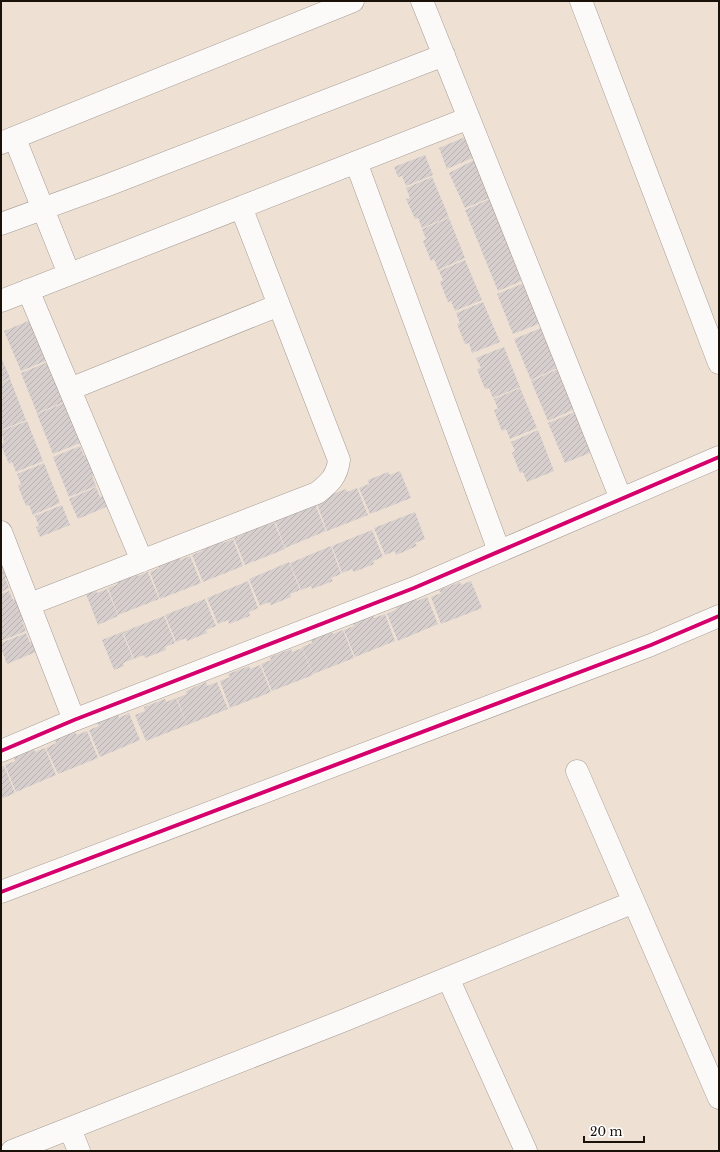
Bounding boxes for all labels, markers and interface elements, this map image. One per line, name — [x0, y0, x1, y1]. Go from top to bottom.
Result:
scale bar — [584, 1118, 644, 1144]
text: 20 m — [590, 1124, 622, 1139]

